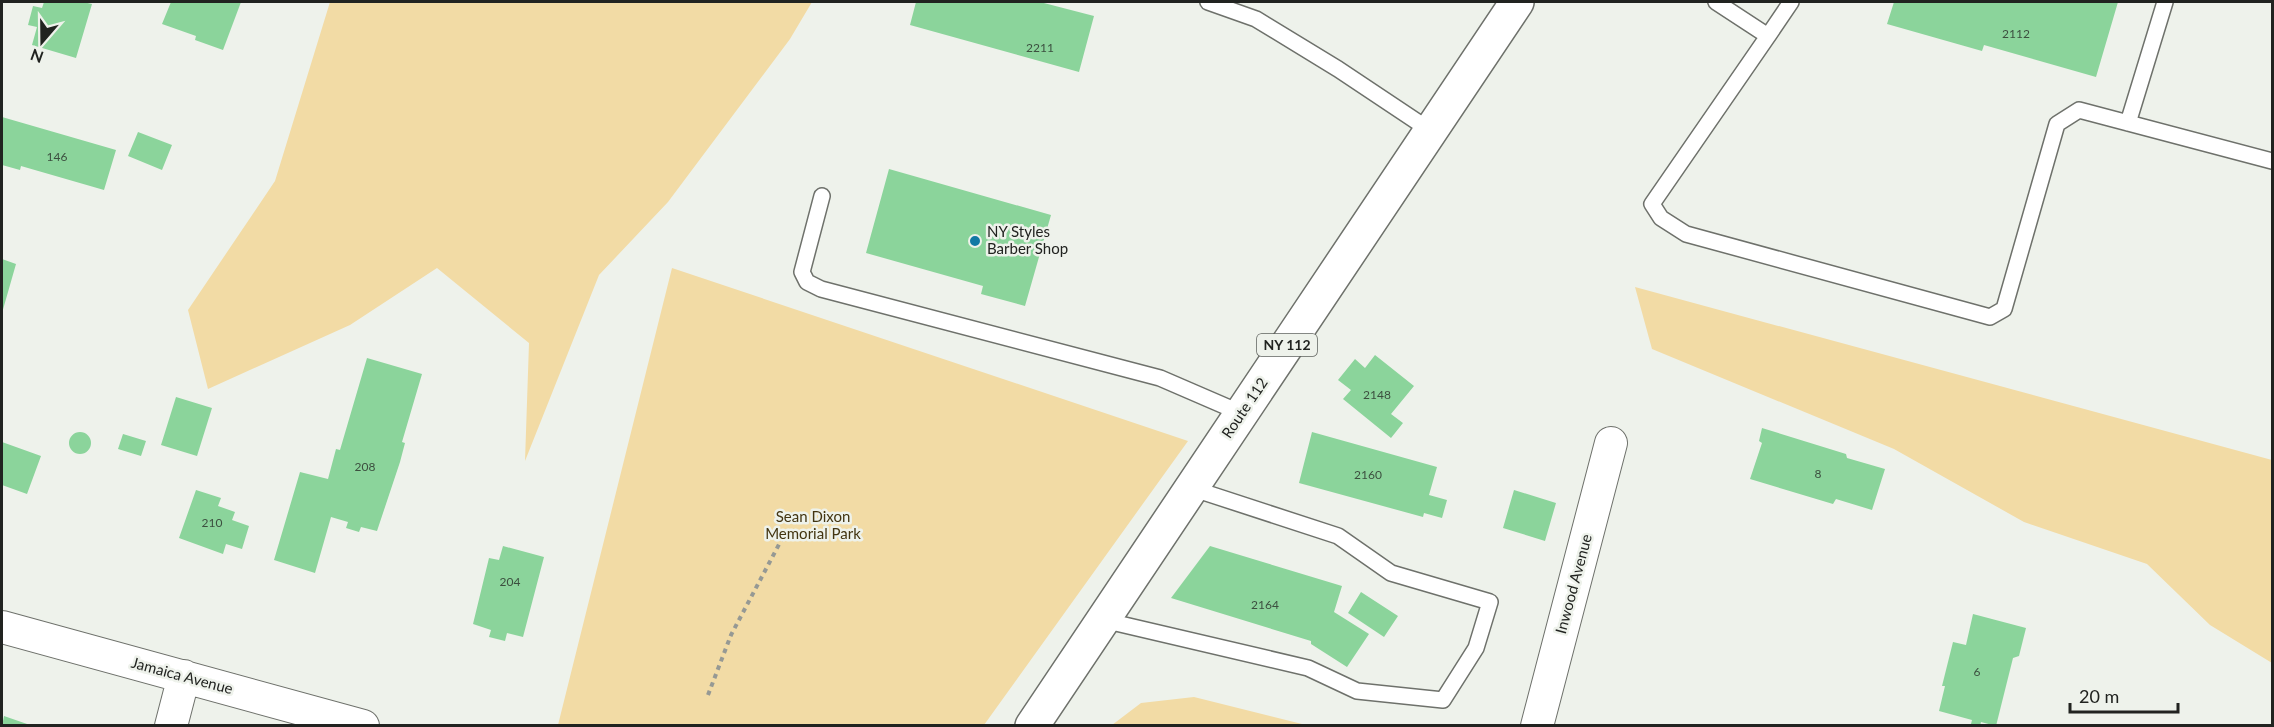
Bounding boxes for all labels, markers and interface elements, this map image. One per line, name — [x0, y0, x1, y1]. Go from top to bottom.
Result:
north arrow — [12, 12, 72, 72]
house number: 2112 — [2002, 26, 2030, 41]
house number: 2211 — [1026, 40, 1054, 55]
text: N — [28, 46, 46, 68]
house number: 146 — [47, 149, 67, 164]
place label: NY Styles Barber Shop — [987, 222, 1068, 257]
marker: NY Styles Barber Shop — [968, 234, 982, 248]
road number: NY 112 — [1257, 334, 1317, 356]
street label: Route 112 — [1217, 374, 1271, 441]
house number: 2148 — [1363, 387, 1391, 402]
house number: 208 — [355, 459, 375, 474]
house number: 8 — [1815, 466, 1822, 481]
house number: 2160 — [1354, 467, 1382, 482]
park label: Sean Dixon Memorial Park — [765, 507, 861, 542]
house number: 210 — [202, 515, 222, 530]
street label: Inwood Avenue — [1551, 532, 1595, 636]
house number: 204 — [500, 574, 520, 589]
house number: 2164 — [1251, 597, 1279, 612]
street label: Jamaica Avenue — [129, 653, 235, 697]
house number: 6 — [1974, 664, 1981, 679]
scale bar — [2070, 676, 2178, 714]
text: 20 m — [2079, 685, 2119, 707]

